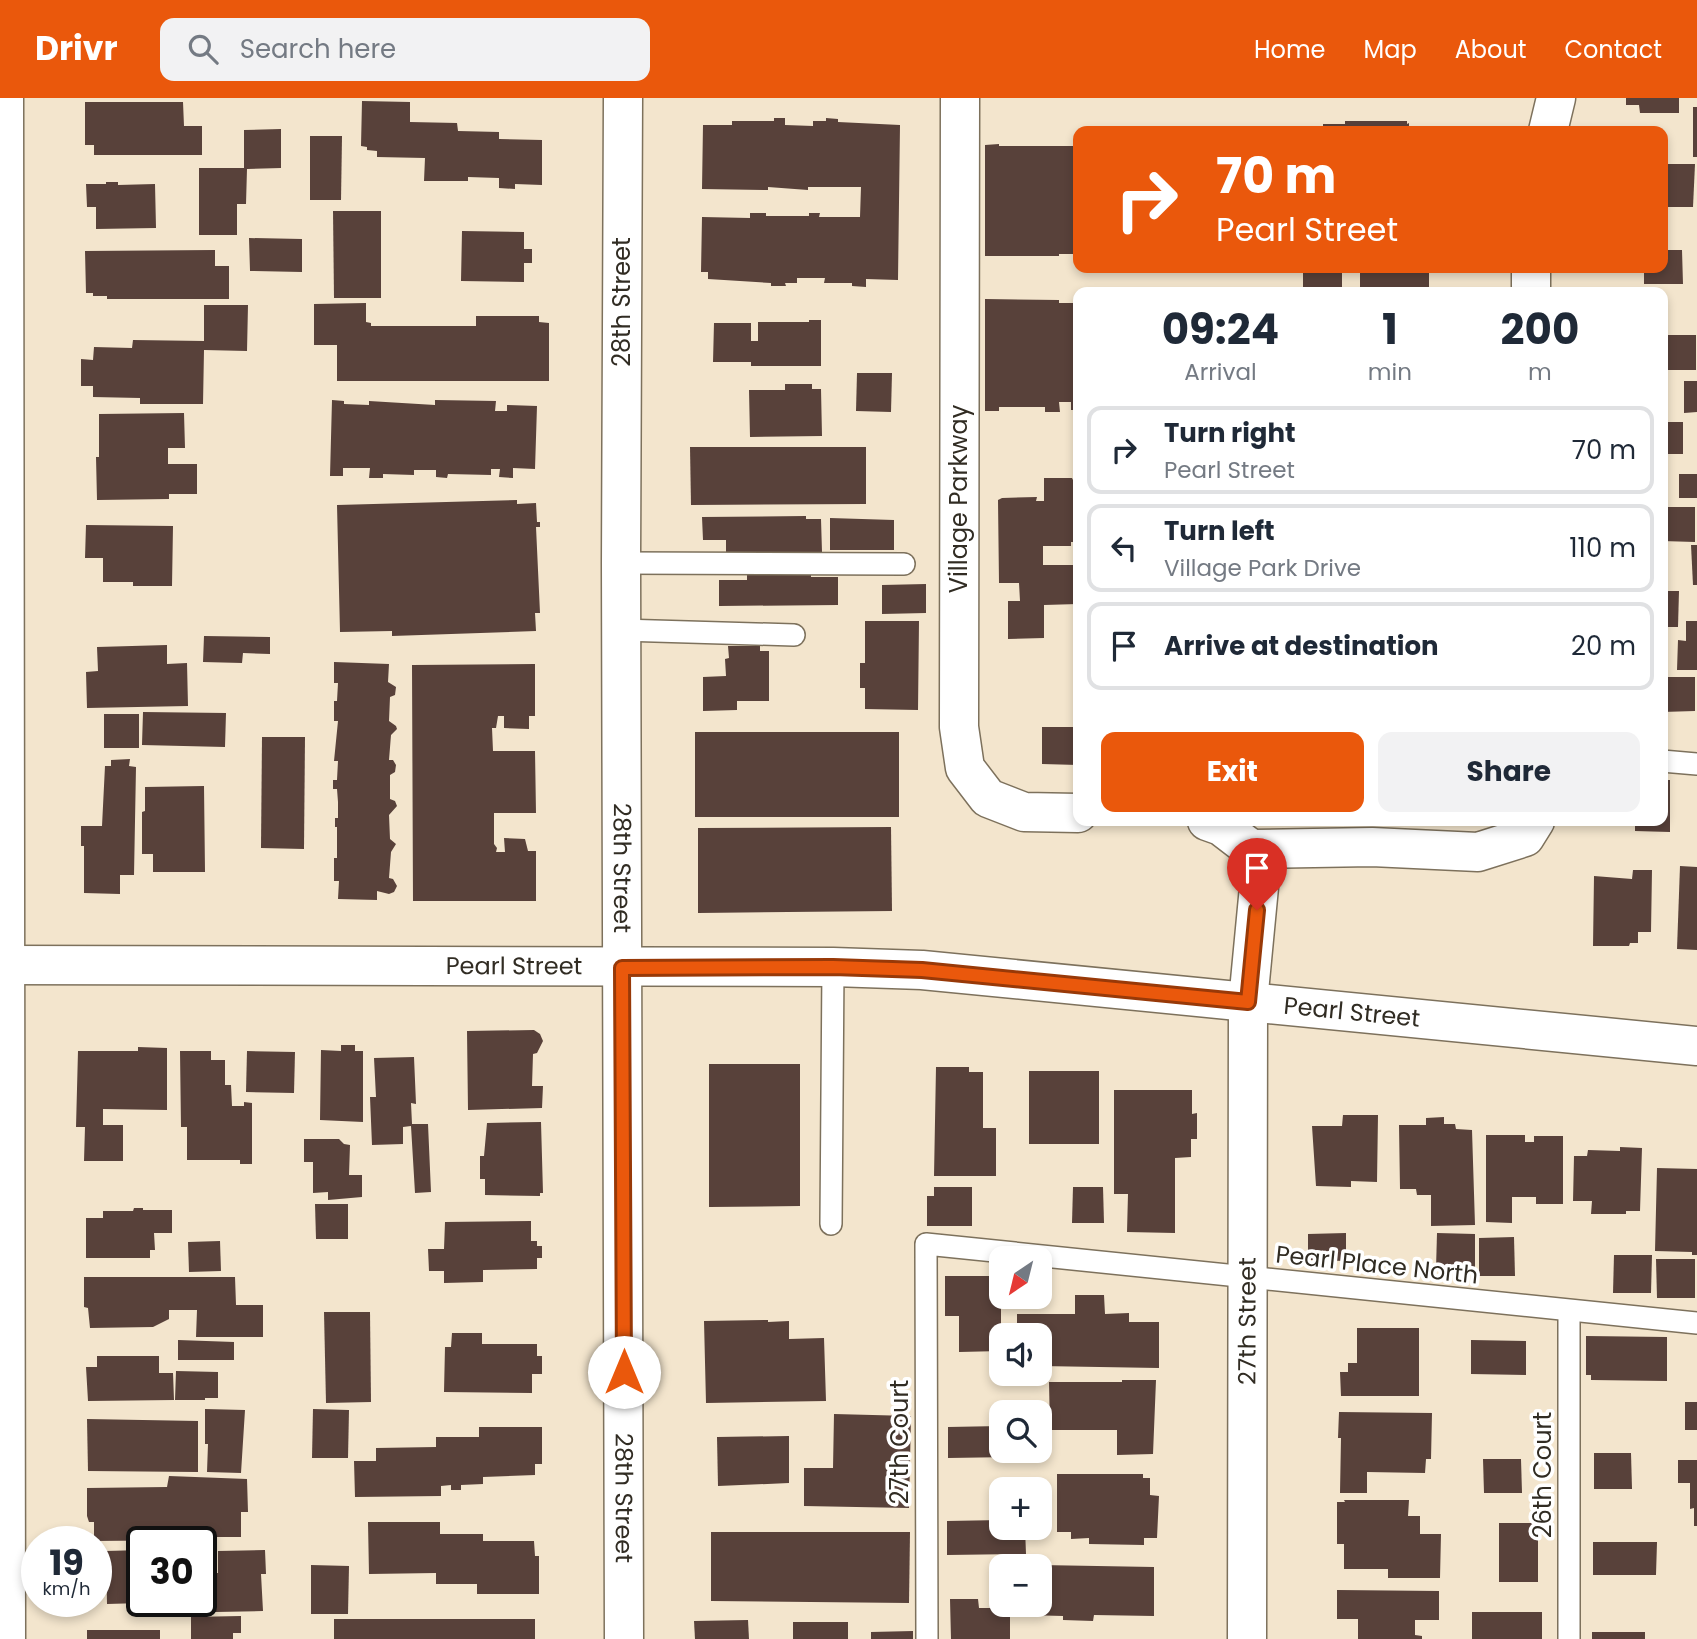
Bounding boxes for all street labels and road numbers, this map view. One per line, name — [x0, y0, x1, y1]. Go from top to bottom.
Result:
street label: 28th Street — [605, 237, 638, 367]
street label: Village Parkway — [942, 404, 975, 593]
street label: 28th Street — [606, 803, 639, 933]
street label: Pearl Street — [446, 949, 582, 982]
street label: Pearl Street — [1282, 989, 1422, 1035]
street label: Pearl Place North — [1274, 1237, 1480, 1292]
street label: 27th Street — [1230, 1257, 1264, 1385]
street label: 27th Court — [883, 1380, 916, 1504]
street label: 26th Court — [1526, 1412, 1559, 1538]
street label: 28th Street — [607, 1433, 641, 1563]

